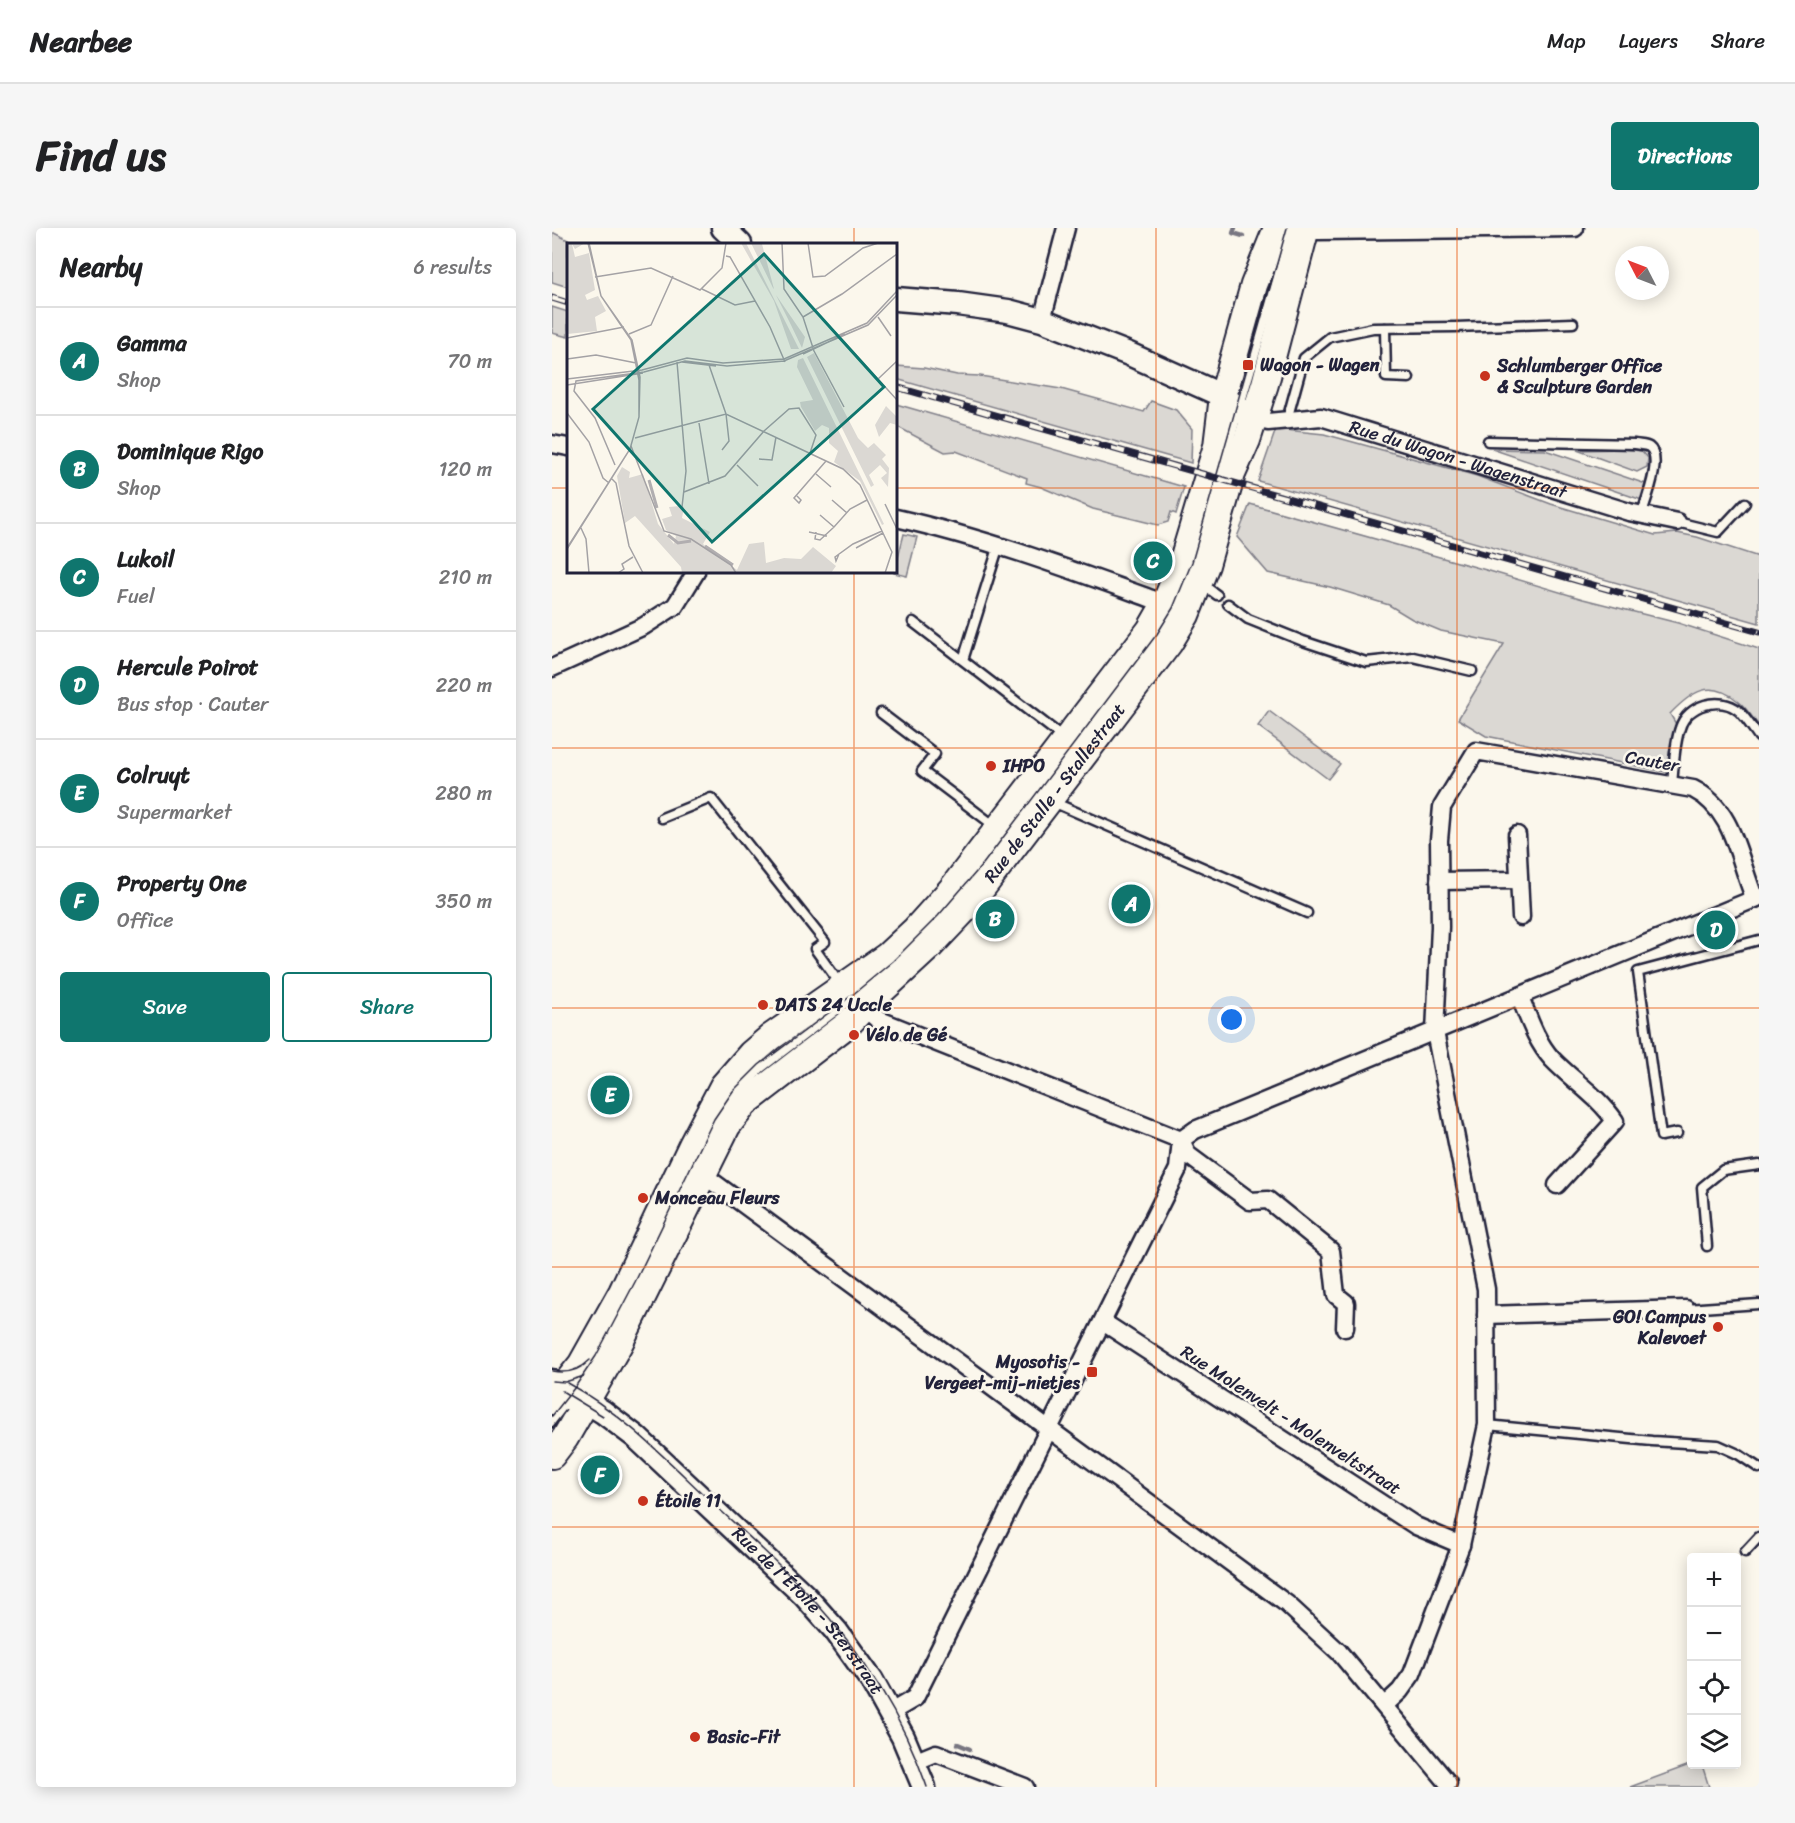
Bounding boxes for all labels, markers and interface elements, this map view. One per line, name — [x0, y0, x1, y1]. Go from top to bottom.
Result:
text: Nearbee — [30, 17, 132, 66]
text: Map — [1547, 22, 1586, 60]
text: Layers — [1619, 22, 1678, 60]
text: Share — [1711, 22, 1765, 60]
text: Find us — [36, 119, 166, 193]
button: Directions — [1611, 122, 1759, 190]
inset map — [567, 243, 897, 573]
text: Nearby — [60, 244, 142, 290]
north arrow — [1615, 246, 1669, 300]
text: 6 results — [413, 250, 492, 285]
text: Gamma — [117, 324, 187, 363]
text: A — [73, 344, 86, 379]
text: 70 m — [447, 344, 492, 379]
place label: Wagon - Wagen — [1260, 349, 1380, 381]
place label: Schlumberger Office & Sculpture Garden — [1496, 350, 1663, 403]
marker: Wagon - Wagen — [1241, 358, 1255, 372]
text: Shop — [117, 363, 161, 398]
marker: Schlumberger Office & Sculpture Garden — [1478, 369, 1492, 383]
street label: Rue du Wagon - Wagenstraat — [1345, 411, 1572, 508]
text: Dominique Rigo — [117, 432, 263, 471]
text: B — [73, 452, 86, 487]
text: 120 m — [439, 452, 492, 487]
text: Shop — [117, 471, 161, 506]
pin: C — [1134, 538, 1172, 584]
text: Lukoil — [117, 540, 174, 579]
text: C — [73, 560, 86, 595]
text: 210 m — [439, 560, 492, 595]
text: Fuel — [117, 579, 155, 614]
text: Hercule Poirot — [117, 648, 258, 687]
text: D — [74, 668, 85, 703]
text: 220 m — [436, 668, 492, 703]
text: Bus stop · Cauter — [117, 687, 268, 722]
street label: Rue de Stalle - Stallestraat — [975, 696, 1134, 890]
street label: Cauter — [1623, 741, 1683, 782]
place label: IHPO — [1002, 750, 1045, 782]
text: Colruyt — [117, 756, 190, 795]
marker: IHPO — [984, 759, 998, 773]
text: E — [74, 776, 85, 811]
text: 280 m — [435, 776, 492, 811]
text: Supermarket — [117, 795, 232, 830]
text: Property One — [117, 864, 247, 903]
pin: A — [1112, 882, 1150, 926]
text: F — [74, 884, 85, 919]
text: 350 m — [436, 884, 492, 919]
pin: B — [976, 896, 1014, 942]
text: Office — [117, 903, 173, 938]
pin: D — [1696, 908, 1736, 952]
button: Save — [60, 972, 270, 1042]
button: Share — [282, 972, 492, 1042]
place label: DATS 24 Uccle — [775, 989, 893, 1021]
marker: DATS 24 Uccle — [756, 998, 770, 1012]
your location — [1217, 1005, 1246, 1034]
place label: Vélo de Gé — [866, 1019, 948, 1051]
marker: Vélo de Gé — [847, 1028, 861, 1042]
pin: E — [590, 1072, 630, 1118]
place label: Monceau Fleurs — [654, 1182, 780, 1214]
marker: Monceau Fleurs — [636, 1191, 650, 1205]
place label: GO! Campus Kalevoet — [1612, 1301, 1708, 1354]
marker: GO! Campus Kalevoet — [1711, 1320, 1725, 1334]
street label: Rue Molenvelt - Molenveltstraat — [1174, 1336, 1408, 1504]
place label: Myosotis - Vergeet-mij-nietjes — [925, 1346, 1081, 1399]
marker: Myosotis - Vergeet-mij-nietjes — [1085, 1365, 1099, 1379]
pin: F — [580, 1452, 620, 1498]
place label: Étoile 11 — [655, 1485, 721, 1517]
marker: Étoile 11 — [636, 1494, 650, 1508]
street label: Rue de l'Étoile - Sterstraat — [724, 1519, 893, 1701]
map controls — [1687, 1553, 1741, 1769]
button: + — [1687, 1553, 1741, 1607]
button: − — [1687, 1607, 1741, 1661]
button: locate — [1687, 1661, 1741, 1715]
button: layers — [1687, 1715, 1741, 1769]
place label: Basic-Fit — [707, 1721, 782, 1753]
marker: Basic-Fit — [688, 1730, 702, 1744]

